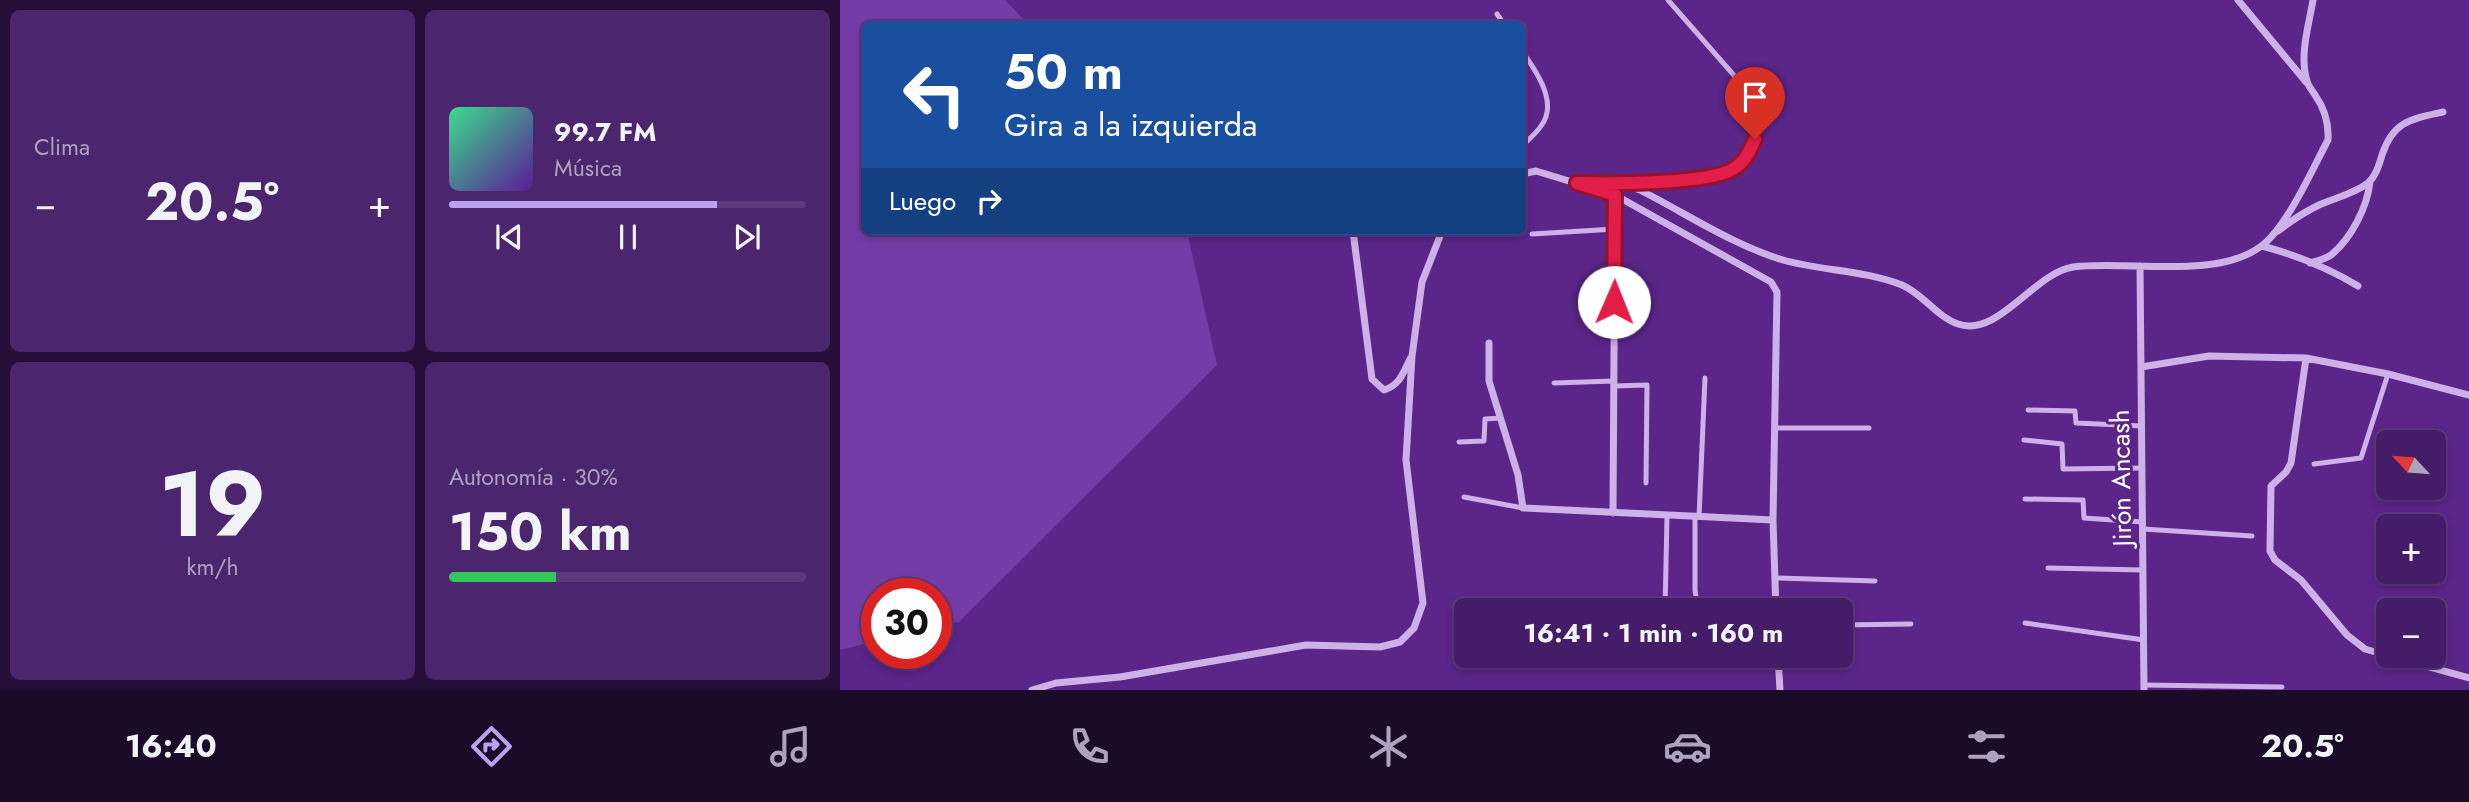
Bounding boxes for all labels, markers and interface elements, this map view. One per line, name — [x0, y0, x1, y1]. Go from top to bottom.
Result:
text: 50 m — [1004, 37, 1123, 107]
icon: left — [889, 49, 980, 140]
pin — [1725, 67, 1785, 139]
icon: arrive — [1736, 78, 1774, 116]
text: Gira a la izquierda — [1004, 102, 1257, 148]
text: 99.7 FM — [554, 113, 656, 151]
text: Clima — [34, 130, 90, 164]
text: Música — [554, 151, 622, 185]
text: 20.5° — [145, 164, 279, 240]
text: − — [34, 176, 56, 231]
text: + — [368, 176, 391, 231]
text: Luego — [889, 182, 956, 220]
icon: right — [970, 182, 1008, 220]
icon: previous — [490, 218, 528, 256]
icon: pause — [609, 218, 647, 256]
icon: next — [728, 218, 766, 256]
position arrow — [1577, 265, 1651, 339]
street label: Jirón Ancash — [2101, 409, 2141, 550]
north arrow — [2376, 430, 2446, 500]
map controls — [2376, 430, 2446, 668]
text: 19 — [159, 439, 266, 570]
text: Autonomía · 30% — [449, 460, 618, 494]
text: 150 km — [449, 494, 632, 570]
button: + — [2376, 514, 2446, 584]
text: km/h — [187, 550, 238, 584]
speed limit sign: 30 — [861, 578, 952, 669]
button: − — [2376, 598, 2446, 668]
text: 16:41 · 1 min · 160 m — [1524, 614, 1783, 652]
icon: directions — [467, 722, 516, 771]
icon: music — [766, 722, 815, 771]
icon: phone — [1065, 722, 1114, 771]
icon: climate — [1364, 722, 1413, 771]
icon: car — [1663, 722, 1712, 771]
icon: filters — [1962, 722, 2011, 771]
text: 16:40 — [125, 723, 217, 769]
text: 20.5° — [2261, 723, 2344, 769]

